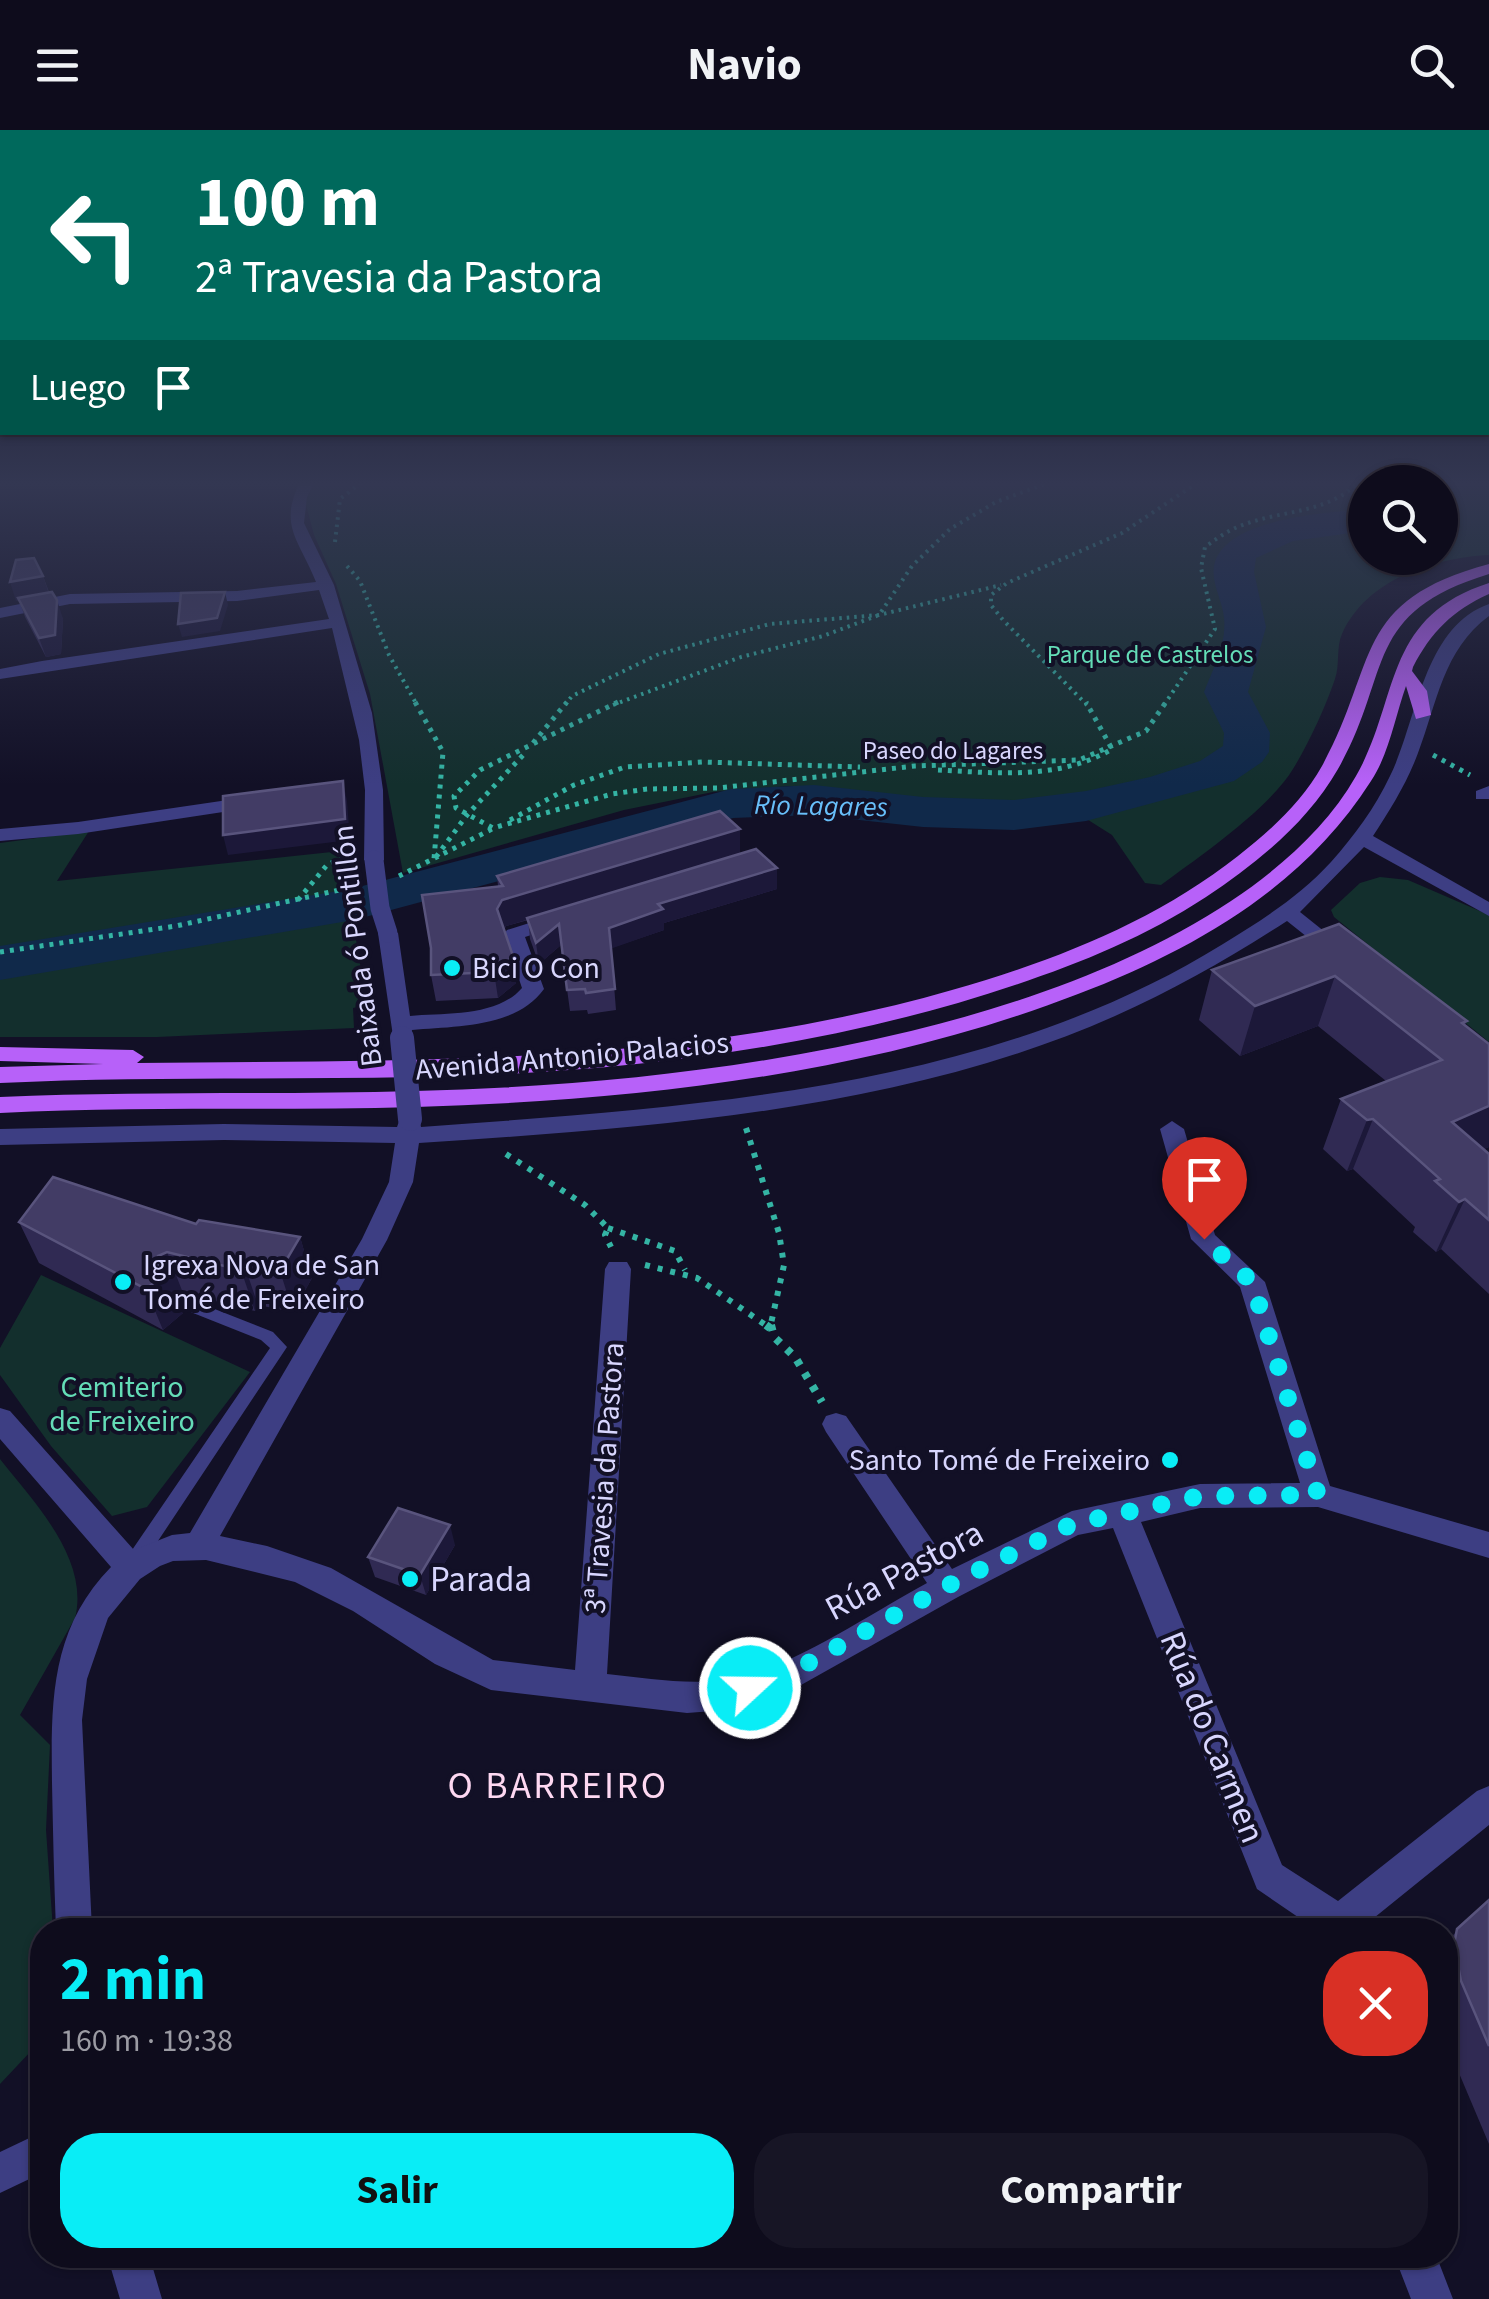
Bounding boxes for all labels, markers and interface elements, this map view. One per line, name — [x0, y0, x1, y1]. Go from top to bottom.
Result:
text: Navio — [687, 33, 802, 97]
icon: menu — [30, 38, 85, 93]
icon: search — [1404, 38, 1459, 93]
text: 100 m — [195, 153, 380, 253]
icon: left — [30, 170, 160, 300]
text: 2ª Travesia da Pastora — [195, 246, 603, 310]
icon: arrive — [146, 360, 201, 415]
text: Luego — [30, 361, 126, 415]
map controls — [1348, 465, 1458, 575]
button: search — [1348, 465, 1458, 575]
park label: Parque de Castrelos — [1047, 637, 1253, 673]
street label: Paseo do Lagares — [863, 733, 1043, 769]
water label: Río Lagares — [754, 785, 888, 827]
street label: Baixada ó Pontillón — [321, 823, 394, 1069]
place label: Bici O Con — [472, 947, 600, 990]
marker: Bici O Con — [441, 957, 463, 979]
street label: Avenida Antonio Palacios — [413, 1021, 731, 1092]
pin — [1162, 1137, 1247, 1240]
icon: arrive — [1177, 1152, 1232, 1207]
place label: Igrexa Nova de San Tomé de Freixeiro — [143, 1244, 380, 1321]
marker: Igrexa Nova de San Tomé de Freixeiro — [112, 1271, 134, 1293]
street label: 3ª Travesia da Pastora — [574, 1341, 635, 1615]
park label: Cemiterio de Freixeiro — [49, 1366, 195, 1443]
place label: Santo Tomé de Freixeiro — [849, 1439, 1150, 1482]
marker: Santo Tomé de Freixeiro — [1159, 1449, 1181, 1471]
street label: Rúa Pastora — [816, 1508, 992, 1634]
place label: Parada — [430, 1555, 532, 1605]
marker: Parada — [399, 1568, 421, 1590]
street label: Rúa do Carmen — [1147, 1624, 1277, 1851]
position arrow — [698, 1636, 802, 1740]
district label: O BARREIRO — [448, 1759, 668, 1813]
text: 2 min — [60, 1938, 206, 2023]
button: close — [1323, 1951, 1428, 2056]
text: 160 m · 19:38 — [60, 2018, 233, 2064]
button: Salir — [60, 2133, 734, 2248]
button: Compartir — [754, 2133, 1428, 2248]

